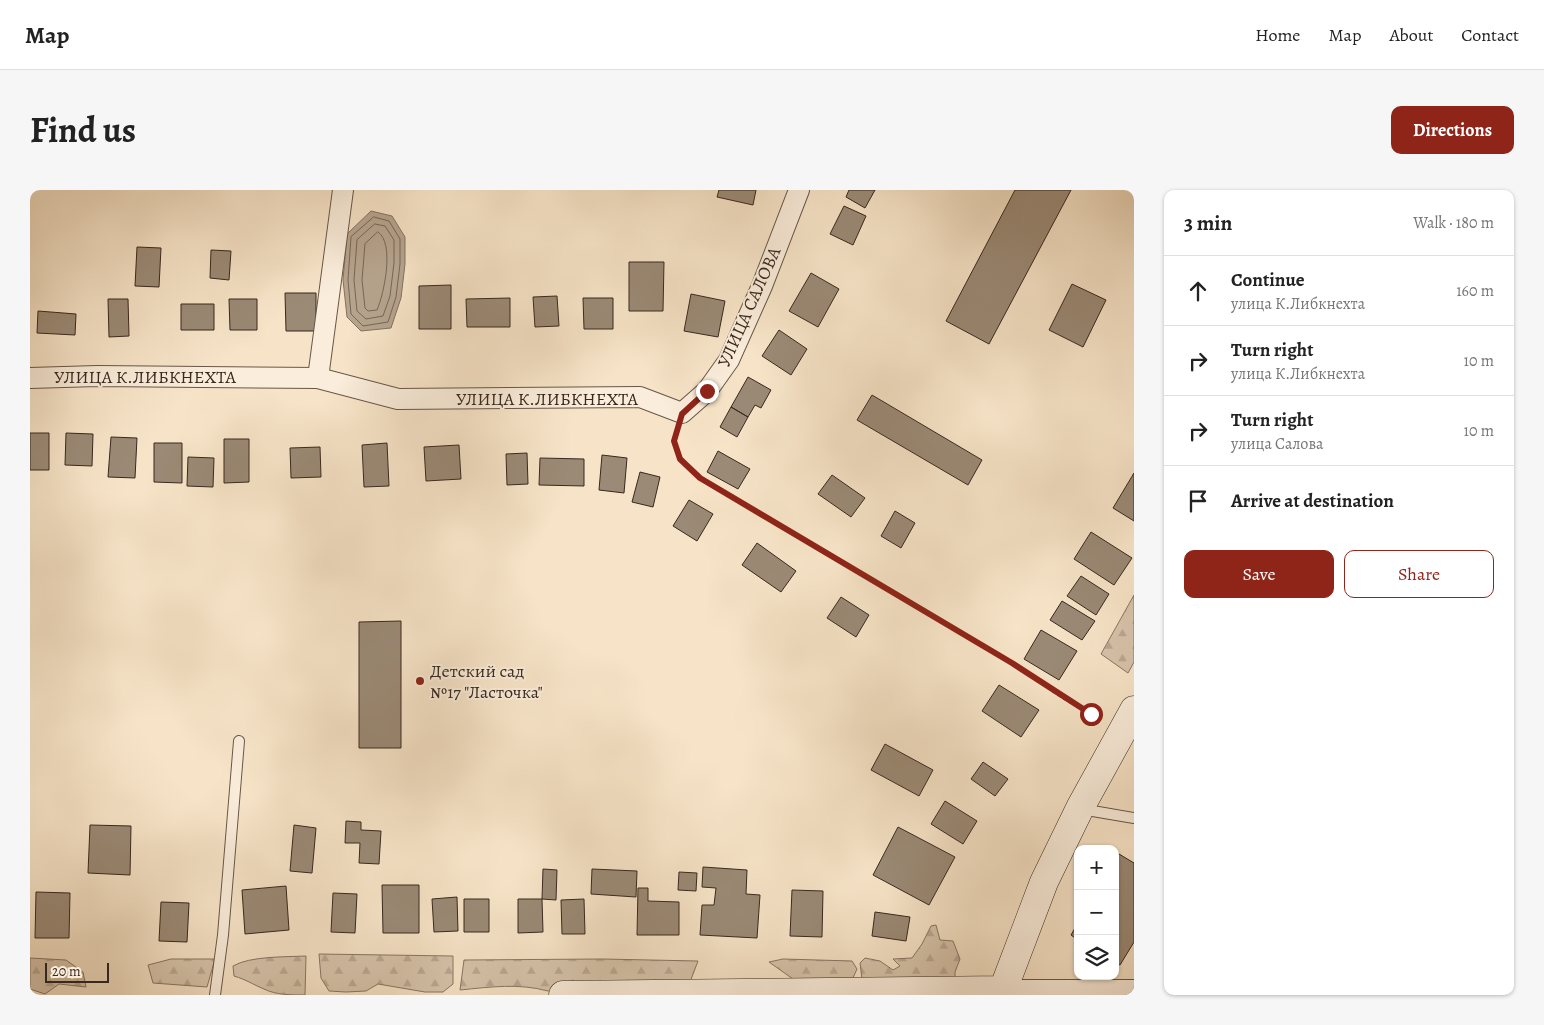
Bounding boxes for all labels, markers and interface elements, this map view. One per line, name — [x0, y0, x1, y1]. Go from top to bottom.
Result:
text: Map — [25, 19, 69, 51]
text: Home — [1255, 23, 1300, 47]
text: Map — [1328, 23, 1361, 47]
text: About — [1389, 23, 1433, 47]
text: Contact — [1461, 23, 1519, 47]
text: Find us — [30, 106, 136, 154]
button: Directions — [1391, 106, 1514, 154]
text: 3 min — [1184, 209, 1232, 237]
text: Walk · 180 m — [1413, 212, 1494, 234]
street label: УЛИЦА САЛОВА — [712, 243, 786, 371]
text: Continue — [1231, 267, 1305, 293]
icon: ahead — [1184, 277, 1212, 305]
text: 160 m — [1456, 280, 1494, 302]
text: улица К.Либкнехта — [1231, 293, 1365, 315]
text: Turn right — [1231, 337, 1313, 363]
icon: right — [1184, 347, 1212, 375]
text: 10 m — [1464, 350, 1494, 372]
text: улица К.Либкнехта — [1231, 363, 1365, 385]
street label: УЛИЦА К.ЛИБКНЕХТА — [54, 365, 237, 389]
route end — [696, 380, 719, 403]
street label: УЛИЦА К.ЛИБКНЕХТА — [456, 387, 639, 411]
text: Turn right — [1231, 407, 1313, 433]
icon: right — [1184, 417, 1212, 445]
text: 10 m — [1464, 420, 1494, 442]
text: улица Салова — [1231, 433, 1323, 455]
icon: arrive — [1184, 487, 1212, 515]
text: Arrive at destination — [1231, 488, 1394, 514]
button: Save — [1184, 550, 1334, 598]
button: Share — [1344, 550, 1494, 598]
place label: Детский сад №17 "Ласточка" — [430, 659, 543, 704]
marker: Детский сад №17 "Ласточка" — [414, 675, 426, 687]
route start — [1080, 703, 1103, 726]
map controls — [1074, 845, 1119, 980]
button: + — [1074, 845, 1119, 890]
button: − — [1074, 890, 1119, 935]
button: layers — [1074, 935, 1119, 980]
scale bar — [45, 960, 109, 983]
text: 20 m — [52, 962, 81, 981]

